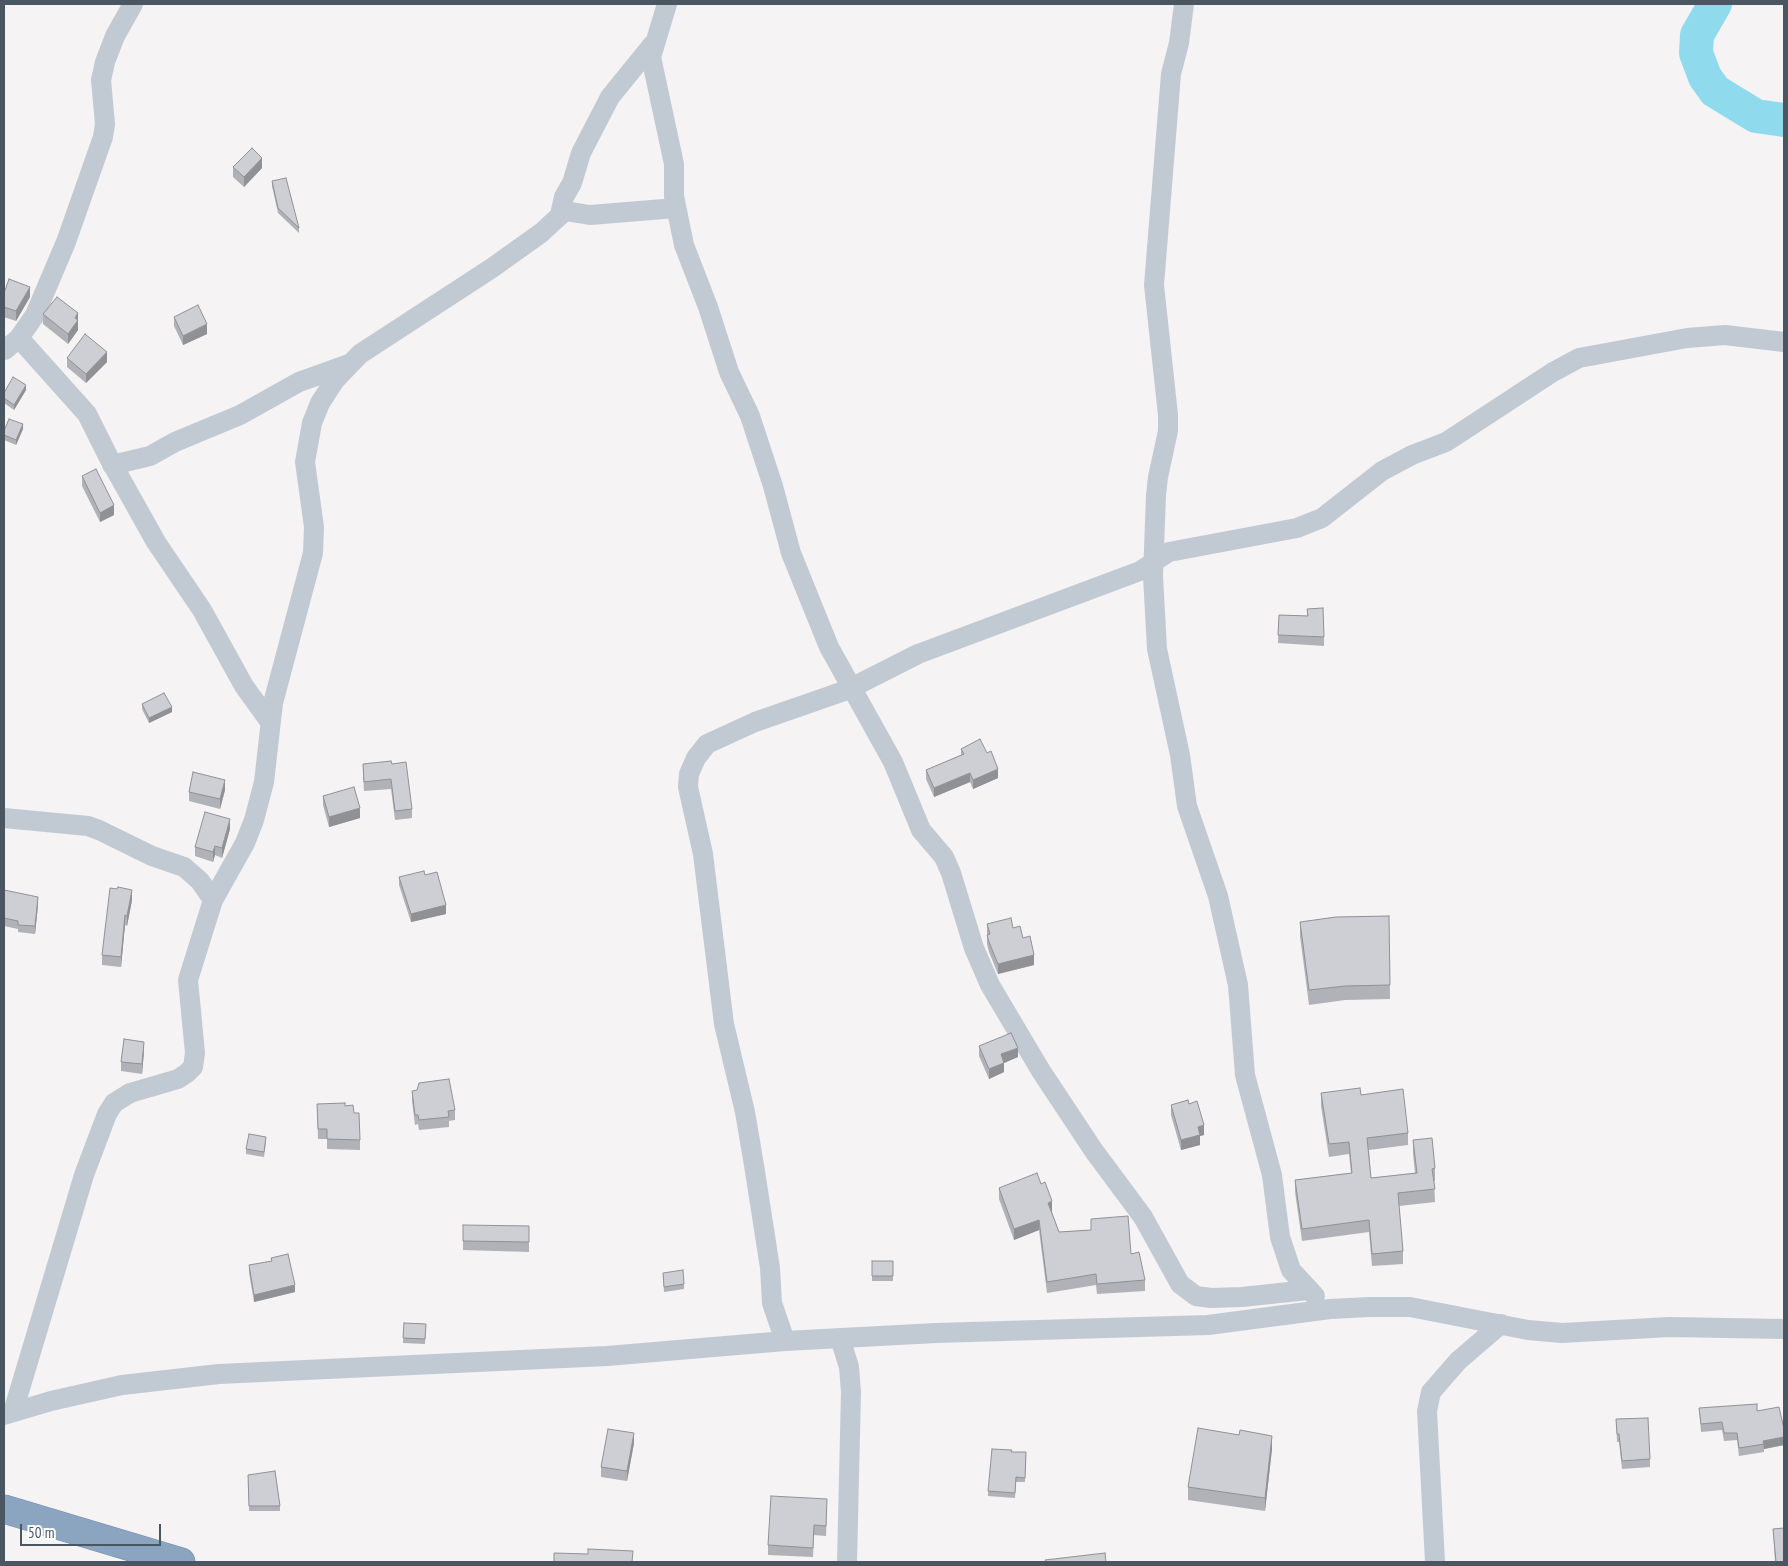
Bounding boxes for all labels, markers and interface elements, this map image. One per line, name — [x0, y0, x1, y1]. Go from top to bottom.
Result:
scale bar — [22, 1514, 164, 1546]
text: 50 m — [28, 1523, 54, 1542]

